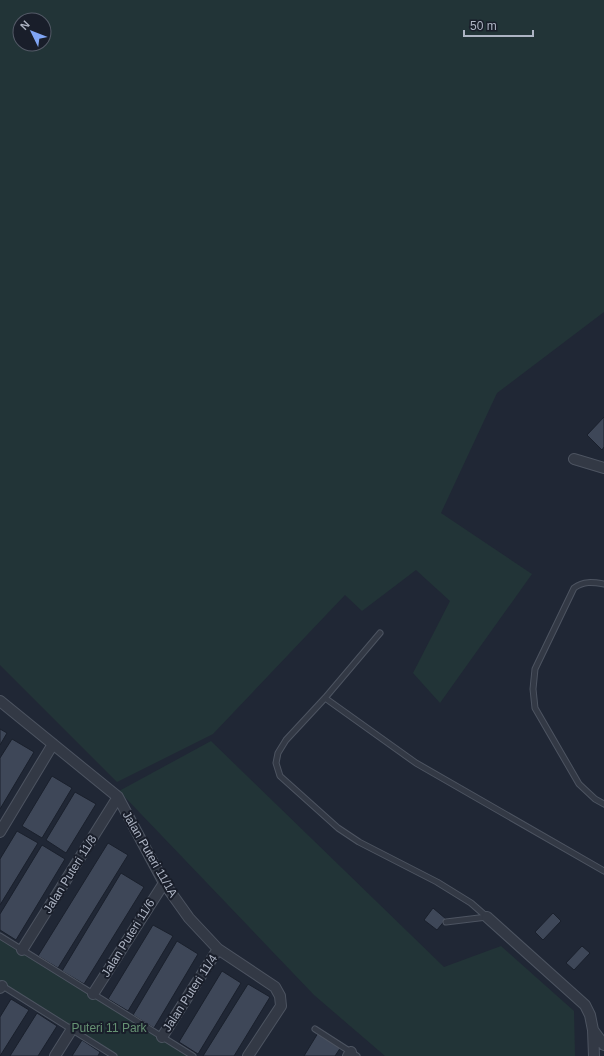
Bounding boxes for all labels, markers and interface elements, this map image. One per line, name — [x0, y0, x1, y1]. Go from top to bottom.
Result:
north arrow — [12, 12, 52, 52]
scale bar — [464, 12, 533, 38]
text: N — [18, 18, 32, 32]
text: 50 m — [470, 19, 497, 33]
street label: Jalan Puteri 11/1A — [120, 808, 180, 900]
street label: Jalan Puteri 11/8 — [40, 832, 100, 916]
street label: Jalan Puteri 11/6 — [98, 896, 158, 980]
street label: Jalan Puteri 11/4 — [160, 952, 220, 1034]
park label: Puteri 11 Park — [71, 1021, 148, 1035]

